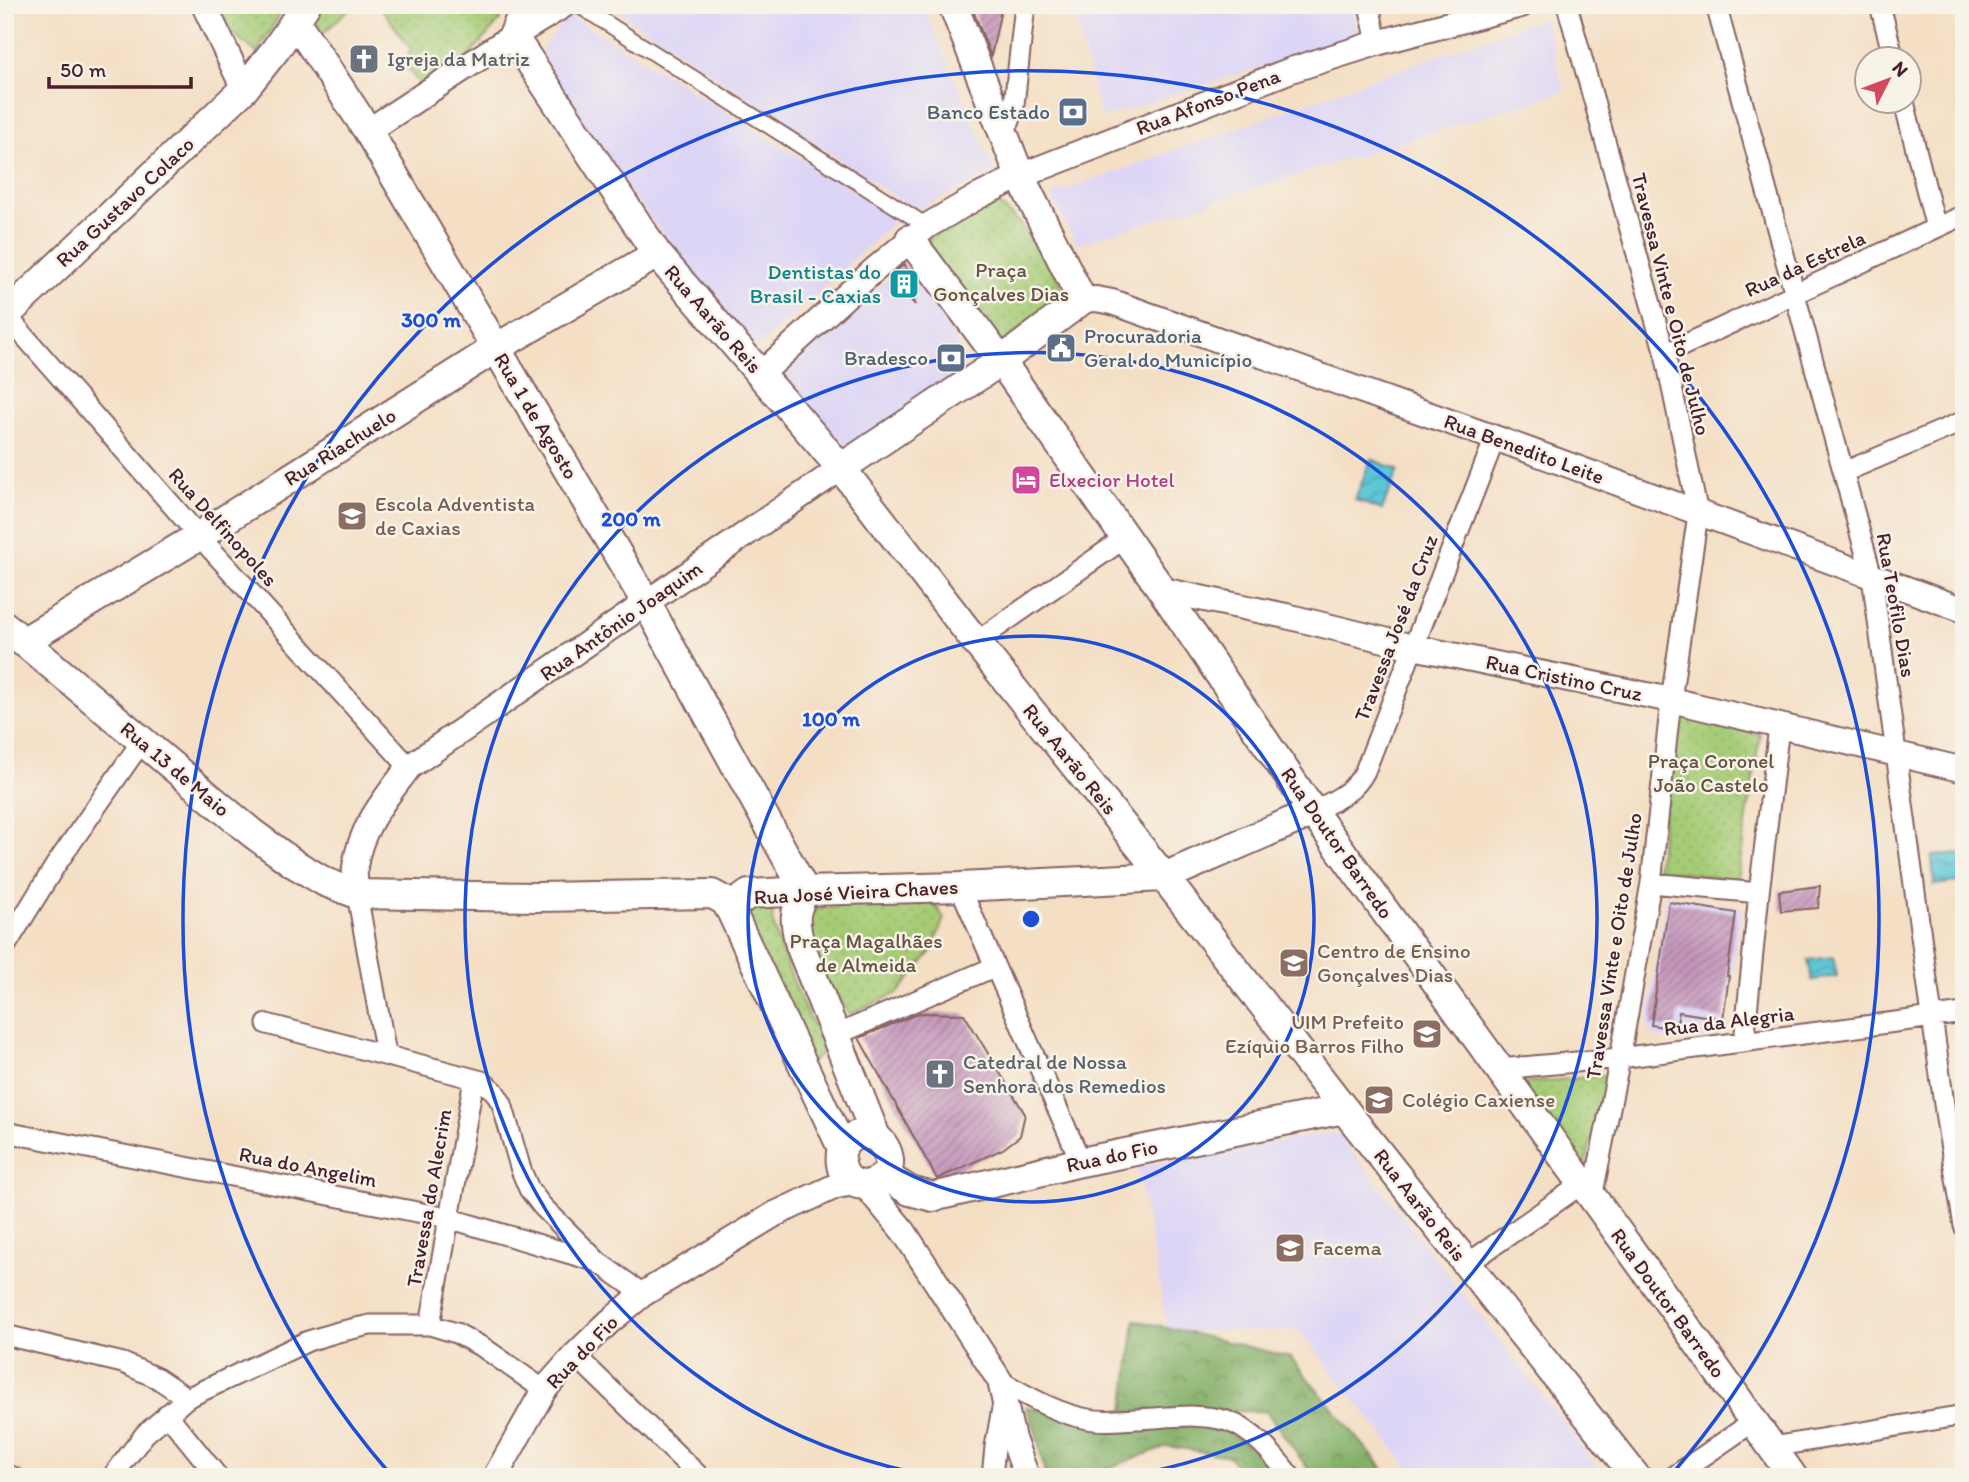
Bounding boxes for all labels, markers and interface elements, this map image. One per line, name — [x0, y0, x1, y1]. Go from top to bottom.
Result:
church icon: Igreja da Matriz — [347, 42, 381, 76]
scale bar — [49, 46, 191, 90]
place label: Igreja da Matriz — [387, 46, 530, 71]
north arrow — [1854, 46, 1924, 116]
text: N — [1887, 56, 1913, 81]
text: 50 m — [60, 57, 107, 82]
street label: Rua Afonso Pena — [1132, 63, 1283, 140]
bank icon: Banco Estado — [1056, 95, 1090, 129]
place label: Banco Estado — [927, 99, 1050, 124]
street label: Rua Gustavo Colaco — [50, 131, 199, 272]
street label: Travessa Vinte e Oito de Julho — [1627, 170, 1716, 438]
street label: Rua da Estrela — [1741, 225, 1869, 302]
park label: Praça Gonçalves Dias — [933, 257, 1069, 306]
street label: Rua Aarão Reis — [659, 259, 767, 378]
place label: Dentistas do Brasil - Caxias — [750, 259, 881, 308]
building icon: Dentistas do Brasil - Caxias — [887, 267, 921, 301]
text: 300 m — [401, 307, 461, 332]
place label: Procuradoria Geral do Município — [1084, 323, 1252, 372]
public building icon: Procuradoria Geral do Município — [1044, 331, 1078, 365]
bank icon: Bradesco — [934, 341, 968, 375]
place label: Bradesco — [844, 345, 928, 370]
street label: Rua 1 de Agosto — [489, 348, 584, 484]
street label: Rua Riachuelo — [279, 402, 400, 491]
street label: Rua Benedito Leite — [1441, 408, 1608, 489]
street label: Rua Delfinopoles — [164, 462, 283, 591]
hotel icon: Elxecior Hotel — [1009, 463, 1043, 497]
place label: Elxecior Hotel — [1049, 467, 1175, 492]
place label: Escola Adventista de Caxias — [375, 491, 535, 540]
school or university icon: Escola Adventista de Caxias — [335, 499, 369, 533]
text: 200 m — [601, 506, 661, 531]
street label: Travessa José da Cruz — [1348, 531, 1443, 725]
street label: Rua Teofilo Dias — [1871, 531, 1921, 679]
street label: Rua Antônio Joaquim — [535, 555, 707, 686]
street label: Rua Cristino Cruz — [1484, 649, 1645, 706]
street label: Rua Aarão Reis — [1018, 698, 1123, 819]
text: 100 m — [802, 706, 860, 731]
street label: Rua 13 de Maio — [116, 716, 235, 822]
park label: Praça Coronel João Castelo — [1648, 748, 1774, 797]
street label: Rua Doutor Barredo — [1276, 762, 1399, 923]
street label: Travessa Vinte e Oito de Julho — [1580, 811, 1647, 1081]
street label: Rua José Vieira Chaves — [753, 874, 959, 909]
centre of rings — [1019, 907, 1043, 931]
park label: Praça Magalhães de Almeida — [789, 928, 943, 977]
place label: Centro de Ensino Gonçalves Dias — [1317, 938, 1471, 987]
school or university icon: Centro de Ensino Gonçalves Dias — [1277, 946, 1311, 980]
street label: Rua da Alegria — [1662, 1000, 1796, 1041]
place label: UIM Prefeito Ezíquio Barros Filho — [1225, 1009, 1404, 1058]
school or university icon: UIM Prefeito Ezíquio Barros Filho — [1410, 1017, 1444, 1051]
place label: Catedral de Nossa Senhora dos Remedios — [963, 1049, 1166, 1098]
church icon: Catedral de Nossa Senhora dos Remedios — [923, 1057, 957, 1091]
school or university icon: Colégio Caxiense — [1362, 1083, 1396, 1117]
place label: Colégio Caxiense — [1402, 1087, 1555, 1112]
street label: Travessa do Alecrim — [401, 1107, 457, 1289]
street label: Rua do Fio — [1064, 1134, 1160, 1177]
street label: Rua do Angelim — [237, 1141, 379, 1192]
street label: Rua Aarão Reis — [1369, 1143, 1472, 1266]
street label: Rua Doutor Barredo — [1606, 1223, 1731, 1383]
school or university icon: Facema — [1273, 1231, 1307, 1265]
place label: Facema — [1313, 1235, 1382, 1260]
street label: Rua do Fio — [540, 1309, 623, 1394]

